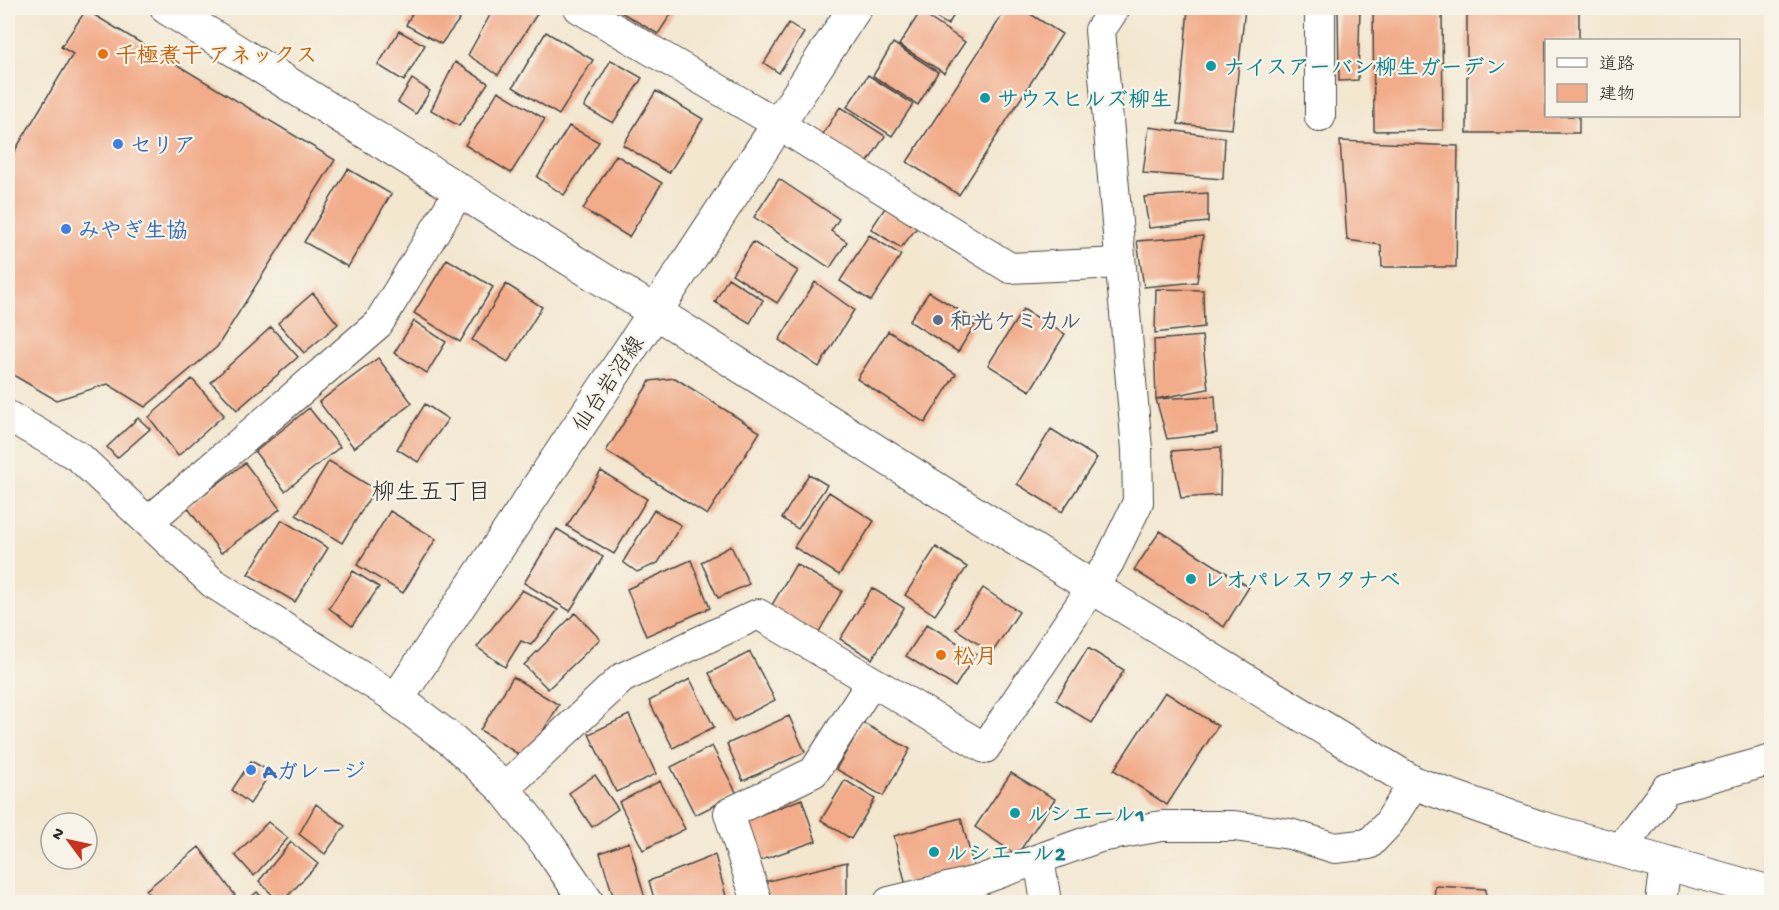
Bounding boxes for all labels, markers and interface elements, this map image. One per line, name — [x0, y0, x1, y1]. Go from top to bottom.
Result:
legend — [1545, 39, 1740, 117]
place label: 千極煮干 アネックス — [115, 44, 317, 71]
marker: 千極煮干 アネックス — [96, 47, 110, 61]
text: 道路 — [1599, 54, 1635, 76]
place label: ナイスアーバン柳生ガーデン — [1223, 56, 1507, 83]
marker: ナイスアーバン柳生ガーデン — [1204, 59, 1218, 73]
text: 建物 — [1599, 84, 1635, 106]
place label: サウスヒルズ柳生 — [997, 88, 1172, 115]
marker: サウスヒルズ柳生 — [978, 91, 992, 105]
place label: セリア — [130, 135, 196, 161]
marker: セリア — [111, 137, 125, 151]
place label: みやぎ生協 — [78, 219, 188, 246]
marker: みやぎ生協 — [59, 222, 73, 236]
place label: 和光ケミカル — [950, 310, 1082, 337]
marker: 和光ケミカル — [931, 313, 945, 327]
street label: 仙台岩沼線 — [568, 332, 652, 438]
district label: 柳生五丁目 — [371, 480, 491, 509]
place label: レオパレスワタナベ — [1203, 570, 1401, 596]
marker: レオパレスワタナベ — [1184, 572, 1198, 586]
place label: 松月 — [953, 645, 997, 672]
marker: 松月 — [934, 648, 948, 662]
place label: Aガレージ — [262, 761, 365, 787]
marker: Aガレージ — [244, 763, 258, 777]
place label: ルシエール1 — [1027, 804, 1145, 830]
marker: ルシエール1 — [1008, 806, 1022, 820]
north arrow — [39, 811, 99, 871]
text: N — [49, 825, 70, 844]
place label: ルシエール2 — [946, 843, 1066, 869]
marker: ルシエール2 — [927, 845, 941, 859]

